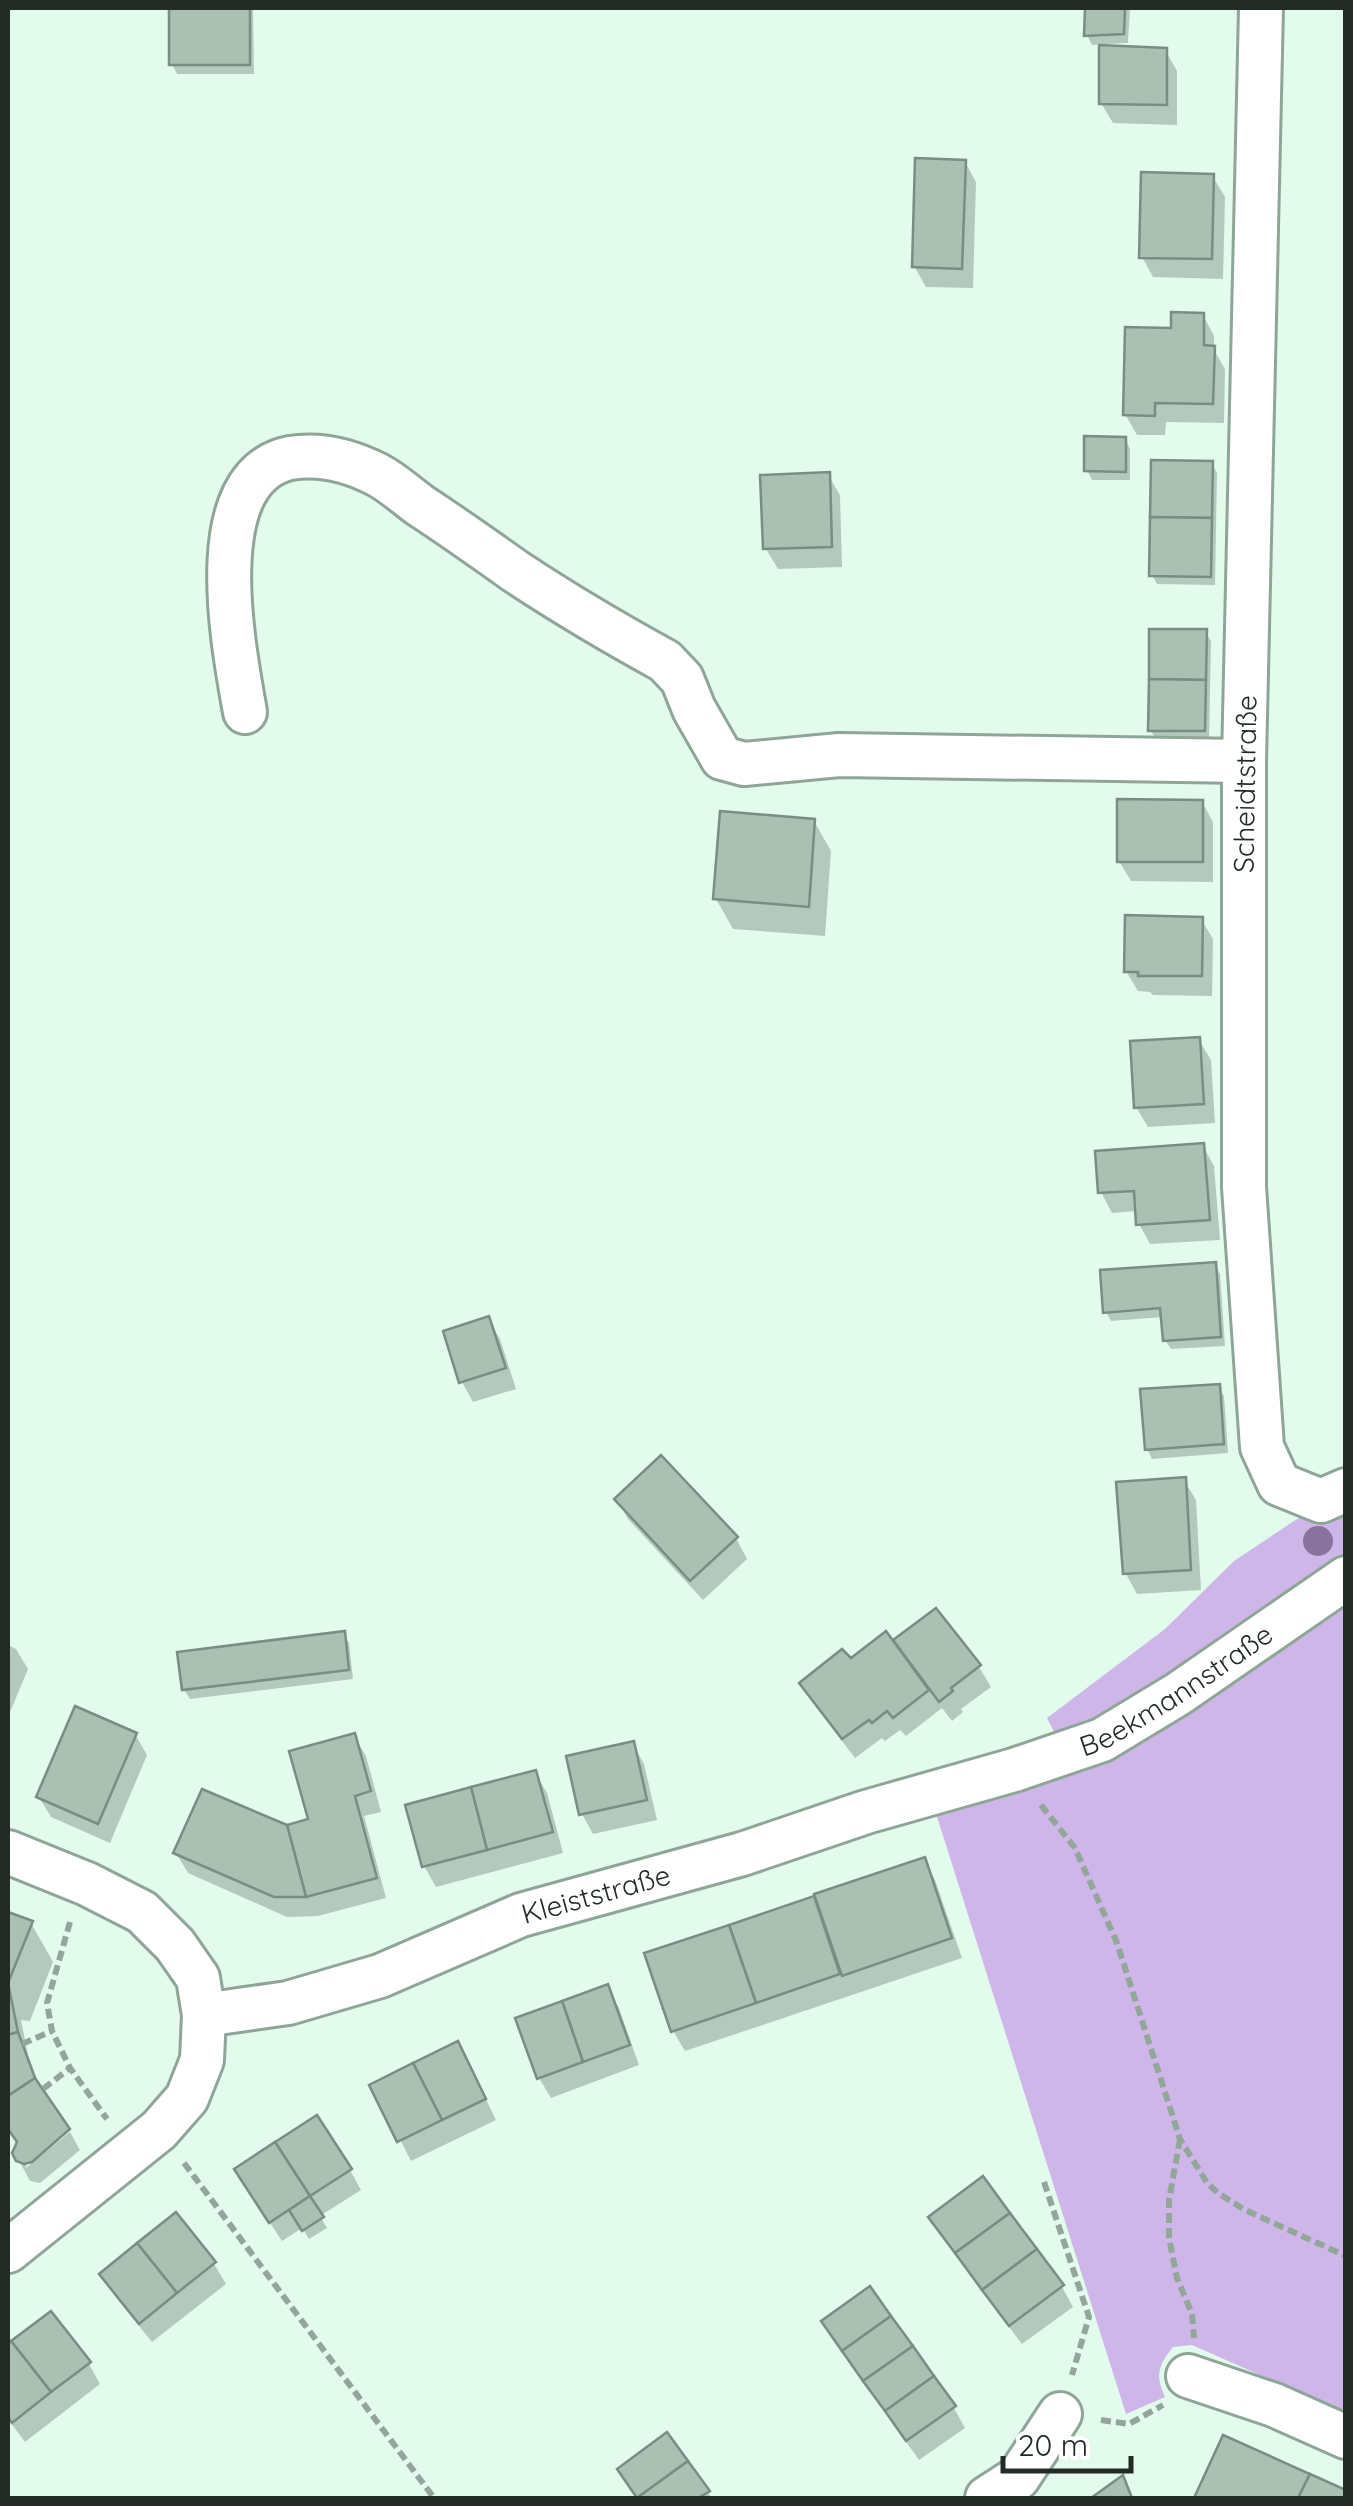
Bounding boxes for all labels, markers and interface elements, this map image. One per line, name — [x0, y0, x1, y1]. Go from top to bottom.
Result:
street label: Scheidtstraße — [1225, 695, 1264, 873]
street label: Beekmannstraße — [1075, 1616, 1279, 1763]
street label: Kleiststraße — [517, 1857, 674, 1931]
scale bar — [1003, 2411, 1130, 2473]
text: 20 m — [1018, 2426, 1088, 2464]

